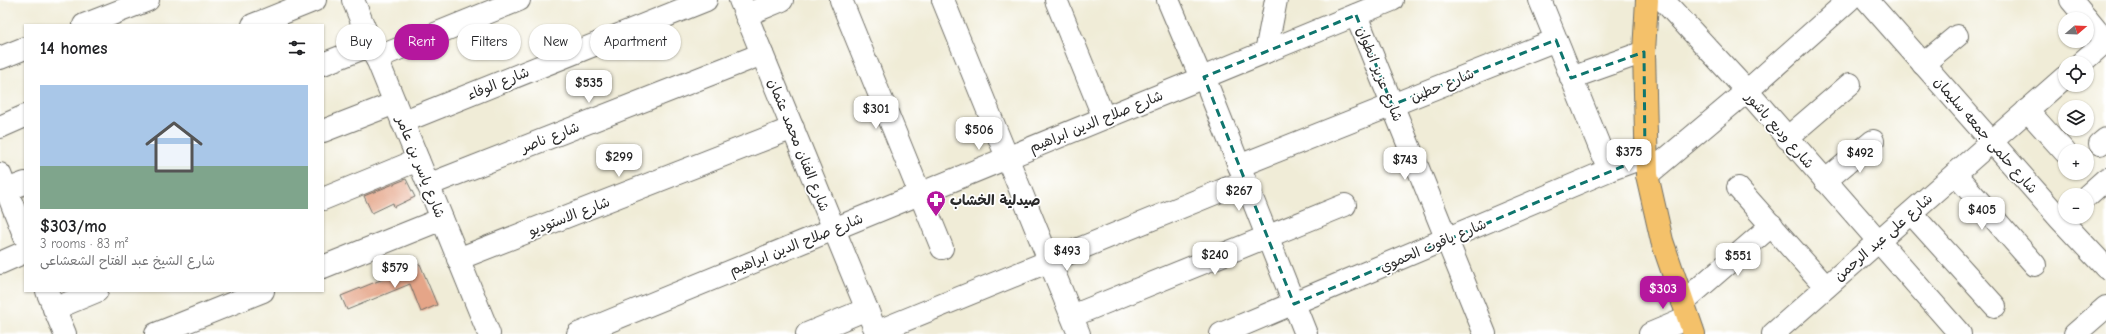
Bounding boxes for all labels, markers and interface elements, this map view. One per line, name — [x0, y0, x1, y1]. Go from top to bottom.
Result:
north arrow — [2058, 12, 2094, 48]
map controls — [2058, 12, 2094, 224]
chip: Buy — [336, 24, 386, 60]
chip: Rent — [394, 24, 449, 60]
chip: Filters — [457, 24, 521, 60]
chip: New — [529, 24, 582, 60]
chip: Apartment — [590, 24, 681, 60]
street label: شارع عزيز انطوان — [1352, 24, 1406, 124]
icon: filters — [286, 37, 308, 59]
text: 14 homes — [40, 39, 107, 58]
button: locate — [2058, 56, 2094, 92]
street label: شارع الوفاء — [465, 63, 532, 105]
street label: شارع حطين — [1408, 65, 1477, 107]
pin: $535 — [565, 70, 613, 104]
street label: شارع حلمى جمعه سليمان — [1930, 73, 2041, 198]
text: $535 — [575, 75, 603, 90]
street label: شارع الفنان محمد عثمان — [763, 76, 833, 215]
street label: شارع صلاح الدين ابراهيم — [1027, 87, 1166, 158]
street label: شارع وديع باشور — [1740, 88, 1817, 173]
pin: $301 — [852, 96, 900, 130]
button: layers — [2058, 100, 2094, 136]
text: $301 — [863, 101, 889, 116]
icon: home — [138, 111, 210, 183]
street label: شارع ياسر بن عامر — [391, 113, 449, 221]
pin: $506 — [955, 117, 1003, 151]
street label: شارع ناصر — [518, 119, 582, 158]
text: $506 — [965, 122, 993, 137]
pin: $375 — [1605, 139, 1653, 173]
pin: $492 — [1836, 140, 1884, 174]
pin: $299 — [595, 144, 643, 178]
text: $375 — [1616, 144, 1643, 159]
button: + — [2058, 144, 2094, 180]
text: $492 — [1846, 145, 1874, 160]
pin: $743 — [1381, 147, 1429, 181]
text: $299 — [605, 149, 633, 164]
text: $743 — [1392, 152, 1418, 167]
pin: $267 — [1215, 178, 1263, 212]
text: $267 — [1226, 183, 1252, 198]
button: − — [2058, 188, 2094, 224]
pharmacy icon: صيدلية الخشاب — [925, 189, 947, 217]
street label: شارع على عبد الرحمن — [1831, 190, 1937, 285]
place label: صيدلية الخشاب — [950, 192, 1040, 209]
street label: شارع الاستوديو — [525, 193, 613, 241]
pin: $405 — [1958, 197, 2006, 231]
text: $405 — [1968, 202, 1996, 217]
street label: شارع صلاح الدين ابراهيم — [727, 210, 866, 281]
street label: شارع ياقوت الحموي — [1377, 215, 1490, 277]
text: $303/mo — [40, 217, 107, 236]
text: 3 rooms · 83 m² — [40, 236, 128, 251]
pin: $493 — [1043, 238, 1091, 272]
pin: $240 — [1191, 242, 1239, 276]
text: $493 — [1053, 243, 1081, 258]
pin: $551 — [1714, 243, 1762, 277]
text: $240 — [1201, 247, 1229, 262]
text: $551 — [1725, 248, 1751, 263]
text: شارع الشيخ عبد الفتاح الشعشاعى — [40, 253, 215, 268]
pin: $579 — [371, 255, 419, 289]
text: $579 — [381, 260, 409, 275]
pin: $303 — [1639, 276, 1687, 310]
text: $303 — [1649, 281, 1677, 296]

